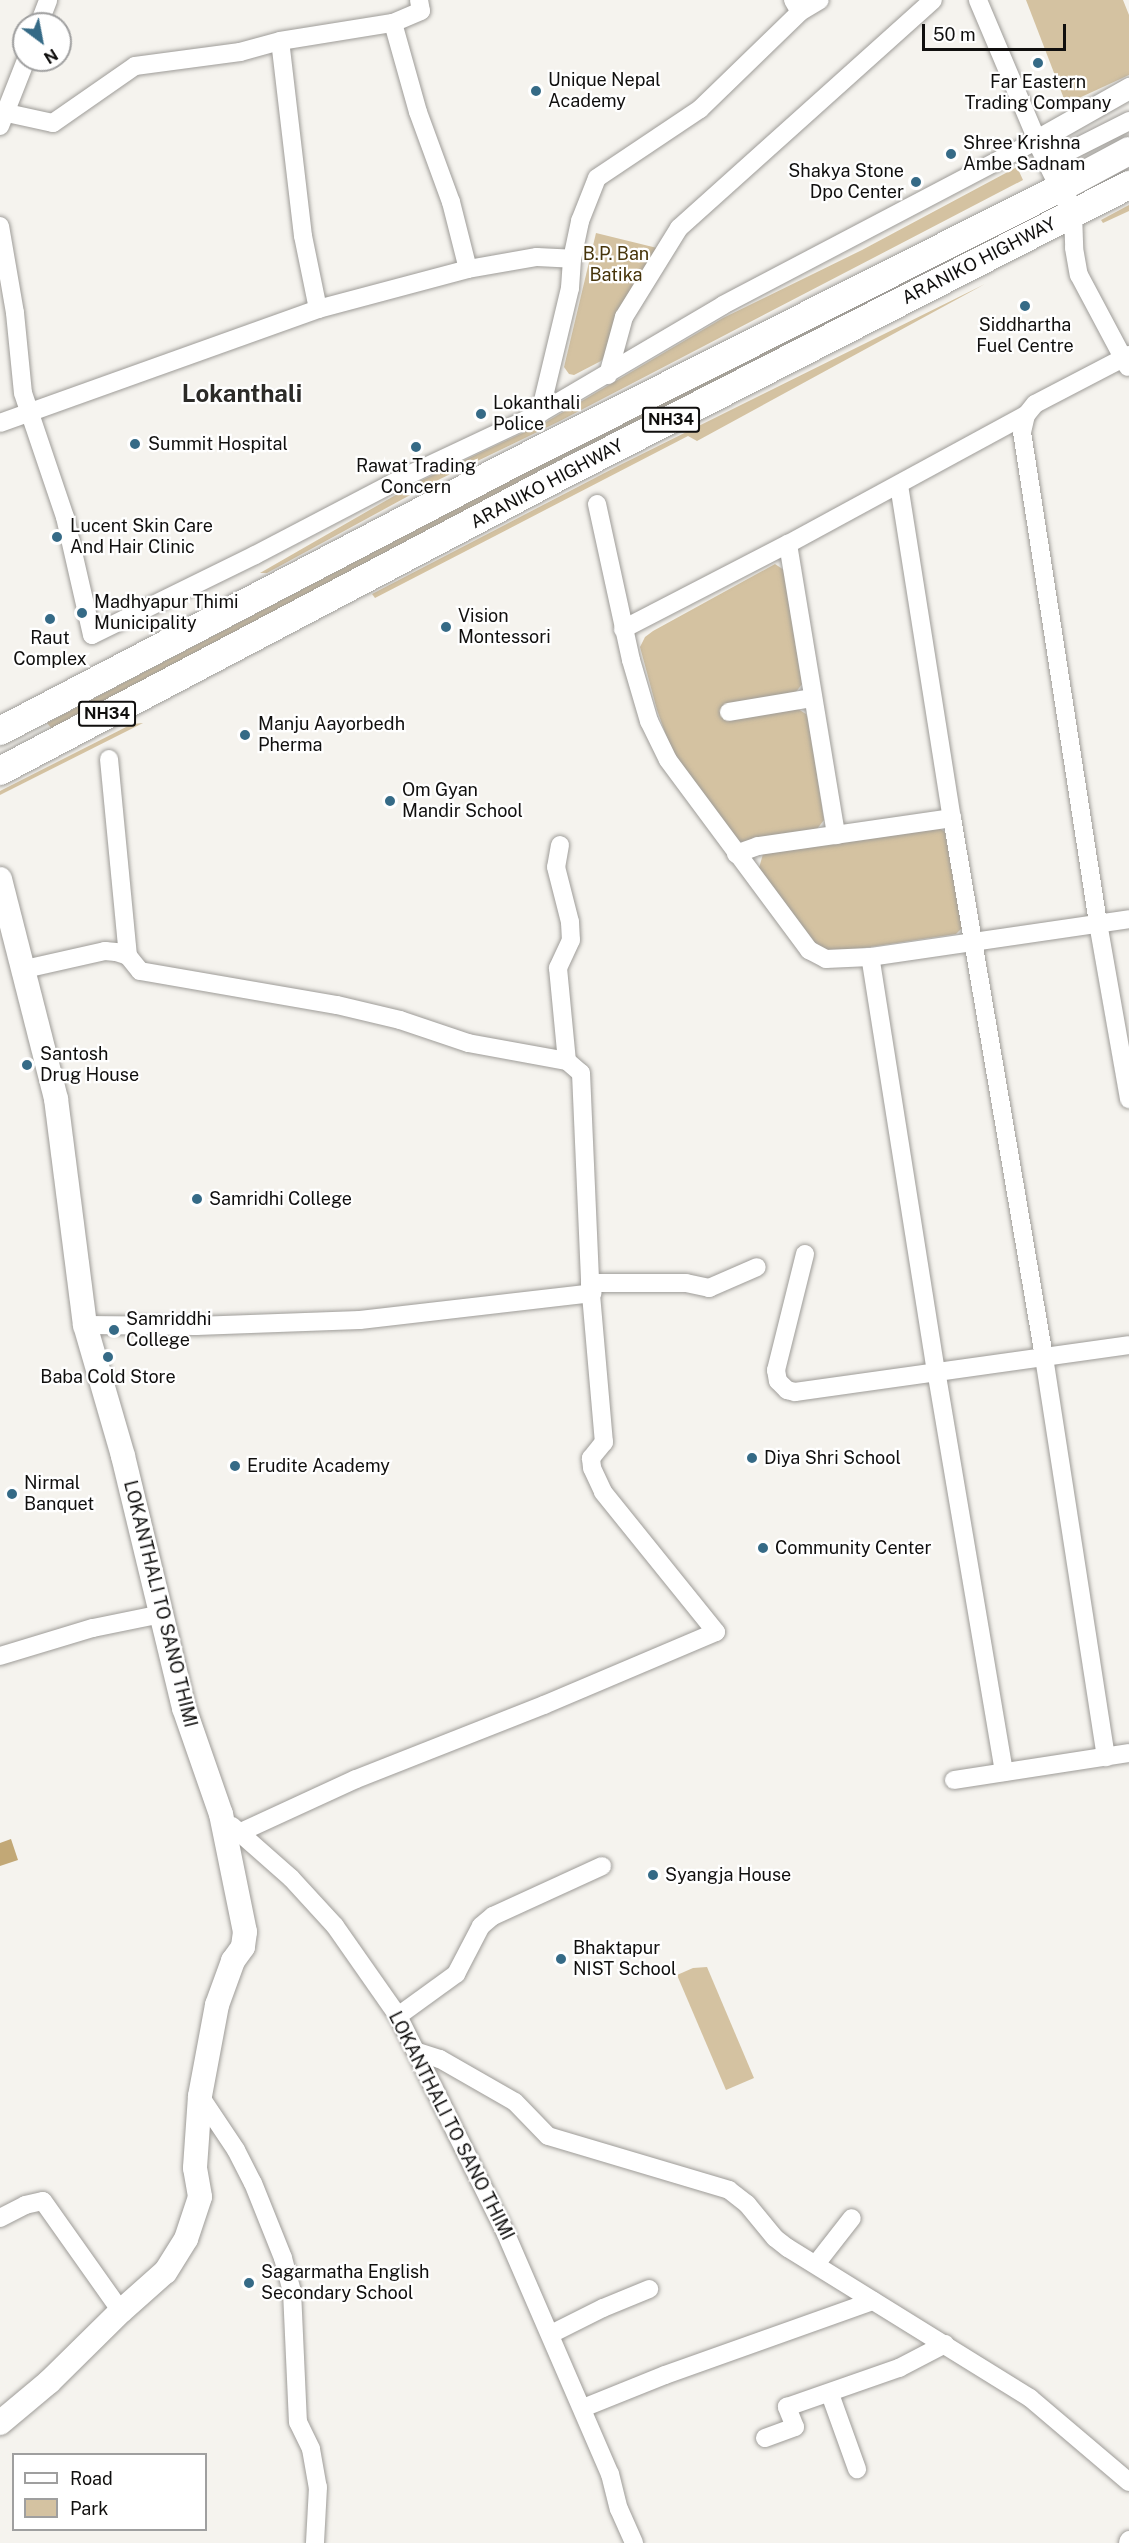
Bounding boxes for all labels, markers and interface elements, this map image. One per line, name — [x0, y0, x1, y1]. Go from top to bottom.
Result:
north arrow — [12, 12, 72, 72]
scale bar — [925, 12, 1069, 50]
text: 50 m — [933, 24, 976, 45]
text: N — [40, 45, 61, 67]
marker: Far Eastern Trading Company — [1031, 56, 1045, 70]
place label: Unique Nepal Academy — [548, 70, 661, 112]
place label: Far Eastern Trading Company — [965, 72, 1111, 115]
marker: Unique Nepal Academy — [529, 84, 543, 98]
place label: Shree Krishna Ambe Sadnam — [963, 133, 1085, 176]
marker: Shree Krishna Ambe Sadnam — [944, 147, 958, 161]
place label: Shakya Stone Dpo Center — [788, 161, 904, 204]
marker: Shakya Stone Dpo Center — [909, 175, 923, 189]
street label: ARANIKO HIGHWAY — [899, 213, 1059, 309]
park label: B.P. Ban Batika — [583, 244, 649, 286]
marker: Siddhartha Fuel Centre — [1018, 299, 1032, 313]
place label: Siddhartha Fuel Centre — [976, 315, 1074, 358]
district label: Lokanthali — [182, 380, 302, 408]
place label: Lokanthali Police — [493, 393, 580, 436]
marker: Lokanthali Police — [474, 407, 488, 421]
road number: NH34 — [641, 407, 701, 433]
place label: Summit Hospital — [148, 433, 288, 455]
marker: Summit Hospital — [126, 435, 144, 453]
street label: ARANIKO HIGHWAY — [467, 435, 627, 533]
marker: Rawat Trading Concern — [409, 440, 423, 454]
place label: Rawat Trading Concern — [356, 456, 476, 498]
place label: Lucent Skin Care And Hair Clinic — [70, 516, 213, 558]
marker: Lucent Skin Care And Hair Clinic — [48, 528, 66, 546]
place label: Madhyapur Thimi Municipality — [94, 592, 238, 634]
marker: Madhyapur Thimi Municipality — [75, 606, 89, 620]
place label: Vision Montessori — [458, 606, 551, 648]
marker: Raut Complex — [43, 612, 57, 626]
marker: Vision Montessori — [439, 620, 453, 634]
place label: Raut Complex — [13, 628, 87, 670]
road number: NH34 — [77, 701, 137, 727]
place label: Manju Aayorbedh Pherma — [258, 714, 405, 756]
marker: Manju Aayorbedh Pherma — [236, 726, 254, 744]
place label: Om Gyan Mandir School — [402, 780, 523, 822]
marker: Om Gyan Mandir School — [383, 794, 397, 808]
place label: Santosh Drug House — [40, 1044, 139, 1086]
marker: Santosh Drug House — [18, 1056, 36, 1074]
place label: Samridhi College — [209, 1188, 352, 1210]
marker: Samridhi College — [190, 1192, 204, 1206]
place label: Samriddhi College — [126, 1309, 211, 1352]
marker: Samriddhi College — [107, 1323, 121, 1337]
marker: Baba Cold Store — [101, 1350, 115, 1364]
place label: Baba Cold Store — [40, 1366, 176, 1388]
place label: Diya Shri School — [764, 1447, 901, 1469]
marker: Diya Shri School — [745, 1451, 759, 1465]
place label: Erudite Academy — [247, 1455, 390, 1477]
marker: Erudite Academy — [228, 1459, 242, 1473]
place label: Nirmal Banquet — [24, 1473, 94, 1516]
street label: LOKANTHALI TO SANO THIMI — [119, 1478, 201, 1730]
marker: Nirmal Banquet — [5, 1487, 19, 1501]
place label: Community Center — [775, 1537, 932, 1559]
marker: Community Center — [756, 1541, 770, 1555]
place label: Syangja House — [665, 1864, 791, 1886]
marker: Syangja House — [646, 1868, 660, 1882]
place label: Bhaktapur NIST School — [573, 1938, 676, 1980]
marker: Bhaktapur NIST School — [554, 1952, 568, 1966]
street label: LOKANTHALI TO SANO THIMI — [384, 2008, 518, 2244]
place label: Sagarmatha English Secondary School — [261, 2262, 429, 2304]
marker: Sagarmatha English Secondary School — [242, 2276, 256, 2290]
legend — [12, 2453, 207, 2531]
text: Road — [70, 2468, 113, 2489]
text: Park — [70, 2498, 108, 2519]

